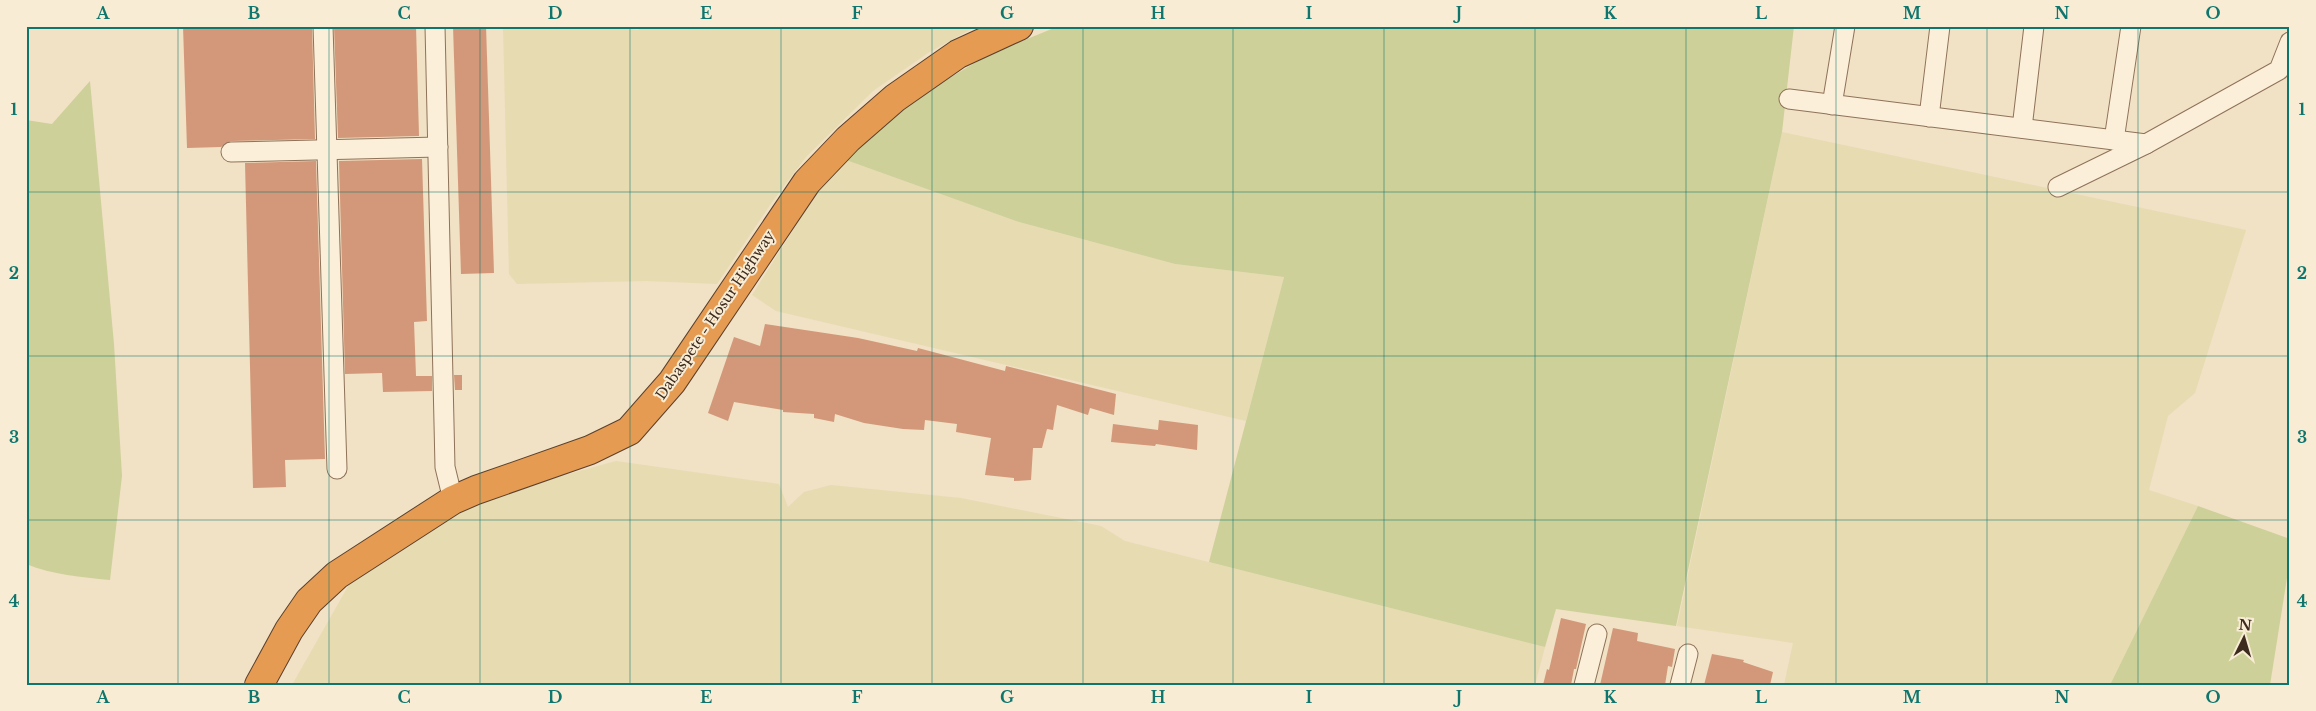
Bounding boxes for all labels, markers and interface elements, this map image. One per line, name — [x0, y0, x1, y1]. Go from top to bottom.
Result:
text: A — [96, 3, 111, 23]
text: B — [248, 3, 261, 23]
text: C — [397, 3, 411, 23]
text: D — [548, 3, 562, 23]
text: E — [700, 3, 712, 23]
text: F — [851, 3, 863, 23]
text: G — [1000, 3, 1014, 23]
text: H — [1150, 3, 1166, 23]
text: I — [1306, 3, 1313, 23]
text: J — [1453, 3, 1462, 23]
text: K — [1603, 3, 1617, 23]
text: L — [1755, 3, 1767, 23]
text: M — [1903, 3, 1921, 23]
text: N — [2054, 3, 2070, 23]
text: O — [2205, 3, 2221, 23]
text: 1 — [11, 99, 18, 119]
text: 1 — [2299, 99, 2306, 119]
street label: Dabaspete - Hosur Highway — [652, 227, 778, 403]
text: 2 — [9, 263, 19, 283]
text: 2 — [2297, 263, 2307, 283]
text: 3 — [9, 427, 19, 447]
text: 3 — [2297, 427, 2307, 447]
text: 4 — [9, 591, 19, 611]
text: 4 — [2297, 591, 2307, 611]
north arrow — [2218, 614, 2268, 664]
text: N — [2238, 616, 2252, 635]
text: A — [96, 687, 111, 707]
text: B — [248, 687, 261, 707]
text: C — [397, 687, 411, 707]
text: D — [548, 687, 562, 707]
text: E — [700, 687, 712, 707]
text: F — [851, 687, 863, 707]
text: G — [1000, 687, 1014, 707]
text: H — [1150, 687, 1166, 707]
text: I — [1306, 687, 1313, 707]
text: J — [1453, 687, 1462, 707]
text: K — [1603, 687, 1617, 707]
text: L — [1755, 687, 1767, 707]
text: M — [1903, 687, 1921, 707]
text: N — [2054, 687, 2070, 707]
text: O — [2205, 687, 2221, 707]

